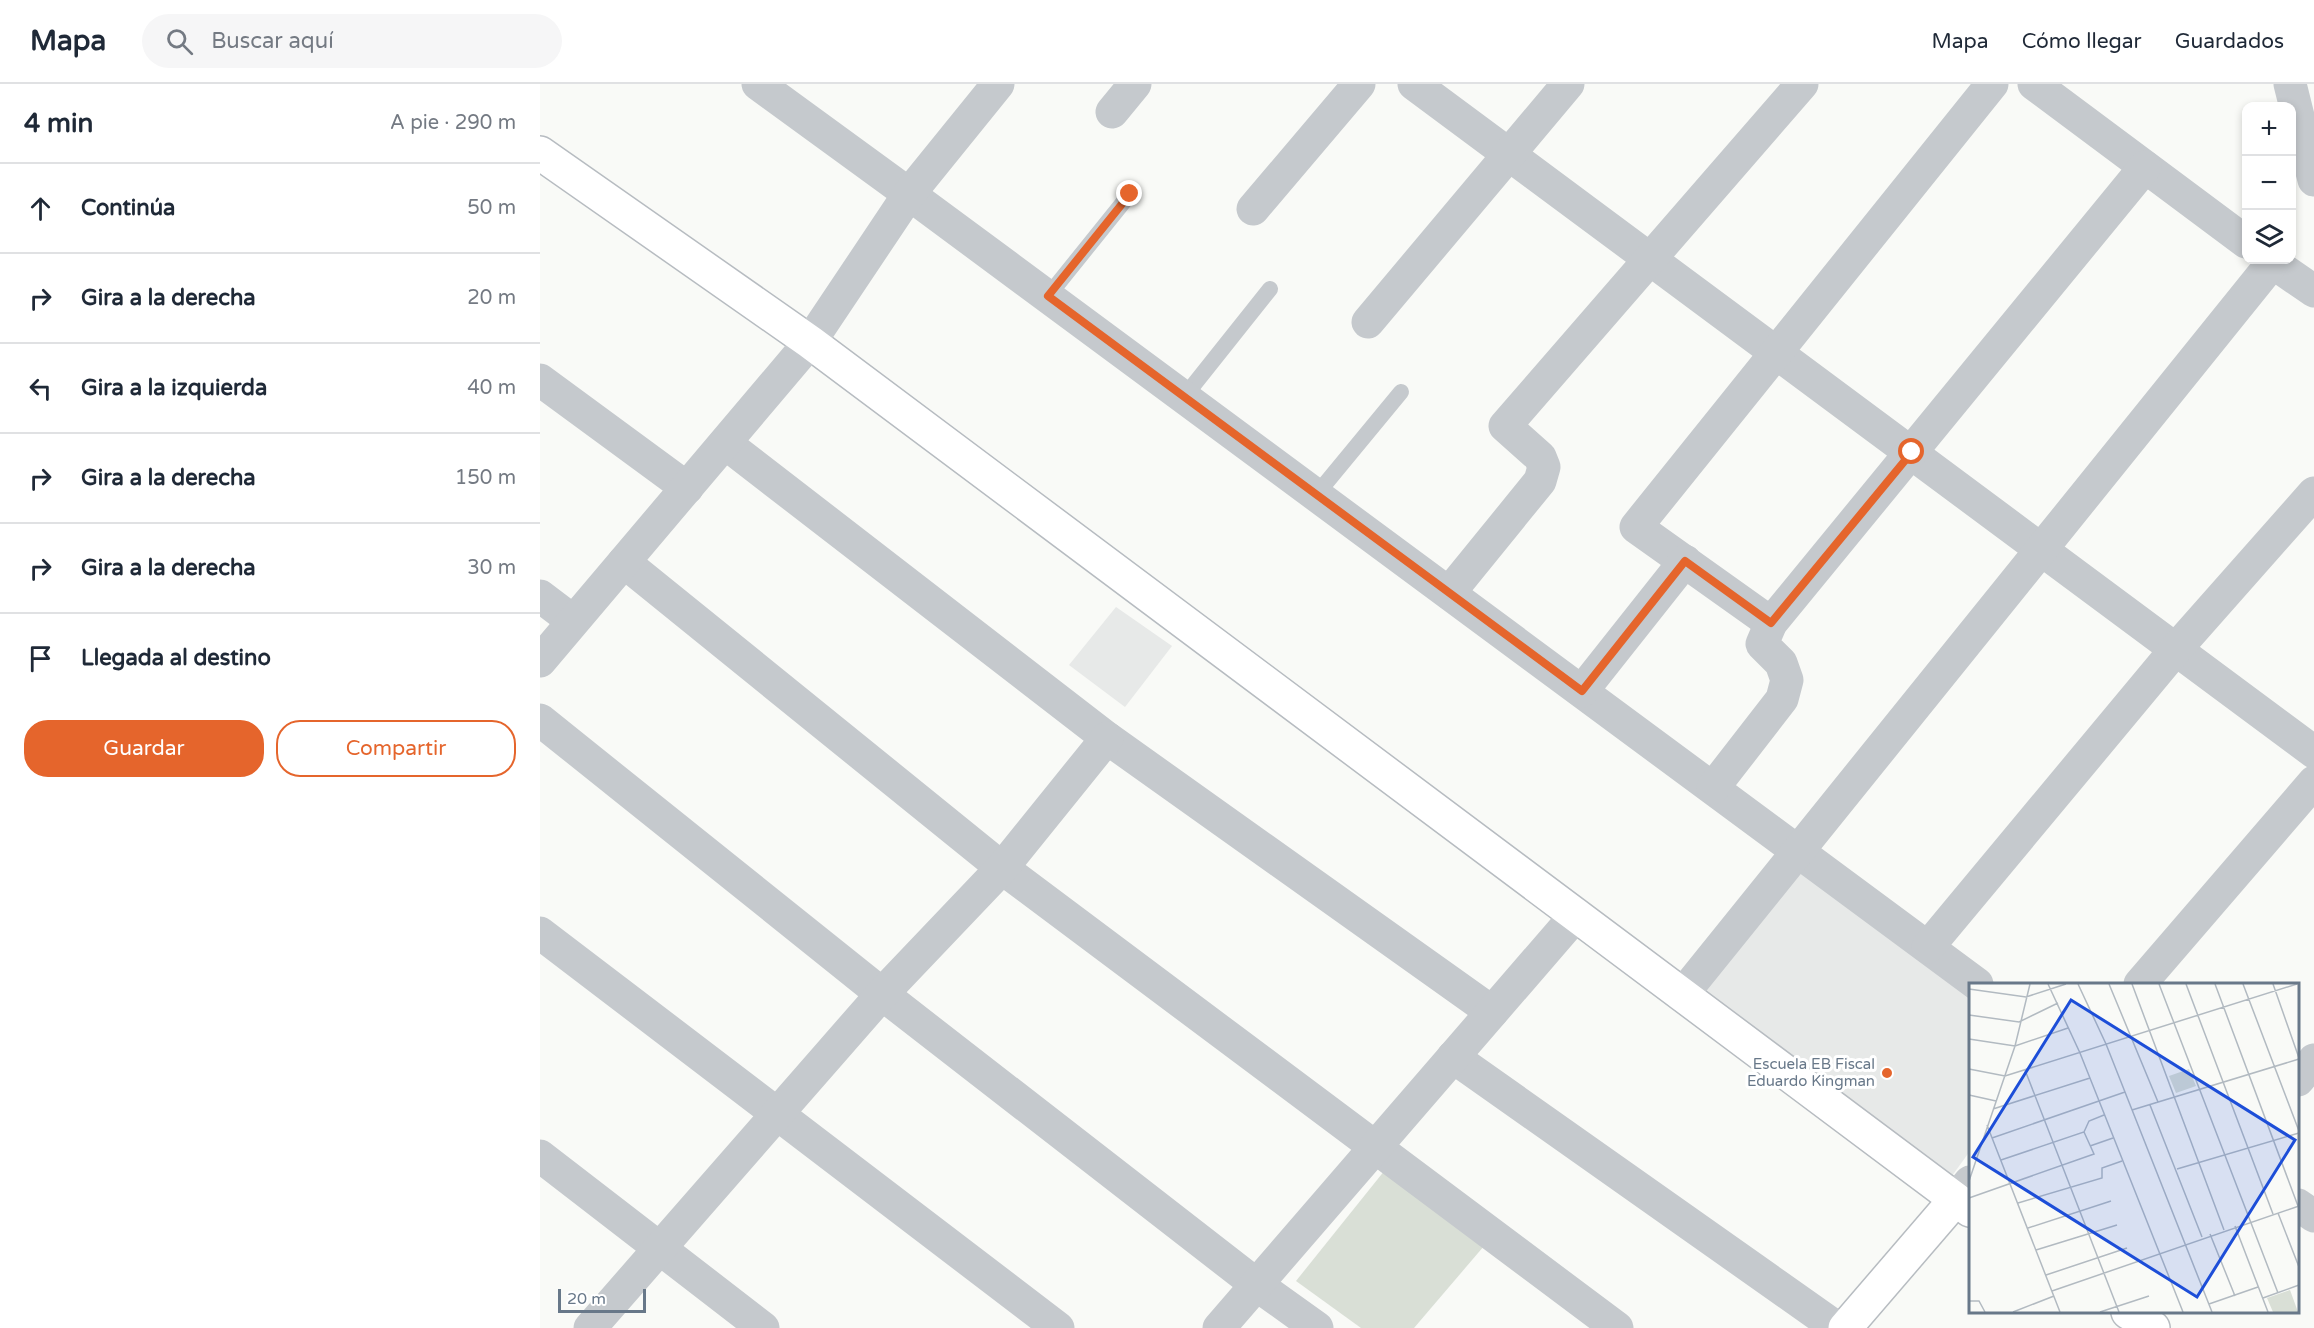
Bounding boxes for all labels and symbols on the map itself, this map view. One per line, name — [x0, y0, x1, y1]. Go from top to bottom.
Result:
route end — [1116, 180, 1142, 206]
route start — [1898, 438, 1924, 464]
inset map — [1969, 983, 2299, 1313]
place label: Escuela EB Fiscal Eduardo Kingman — [1747, 1055, 1875, 1090]
marker: Escuela EB Fiscal Eduardo Kingman — [1880, 1066, 1894, 1080]
scale bar — [558, 1286, 646, 1314]

